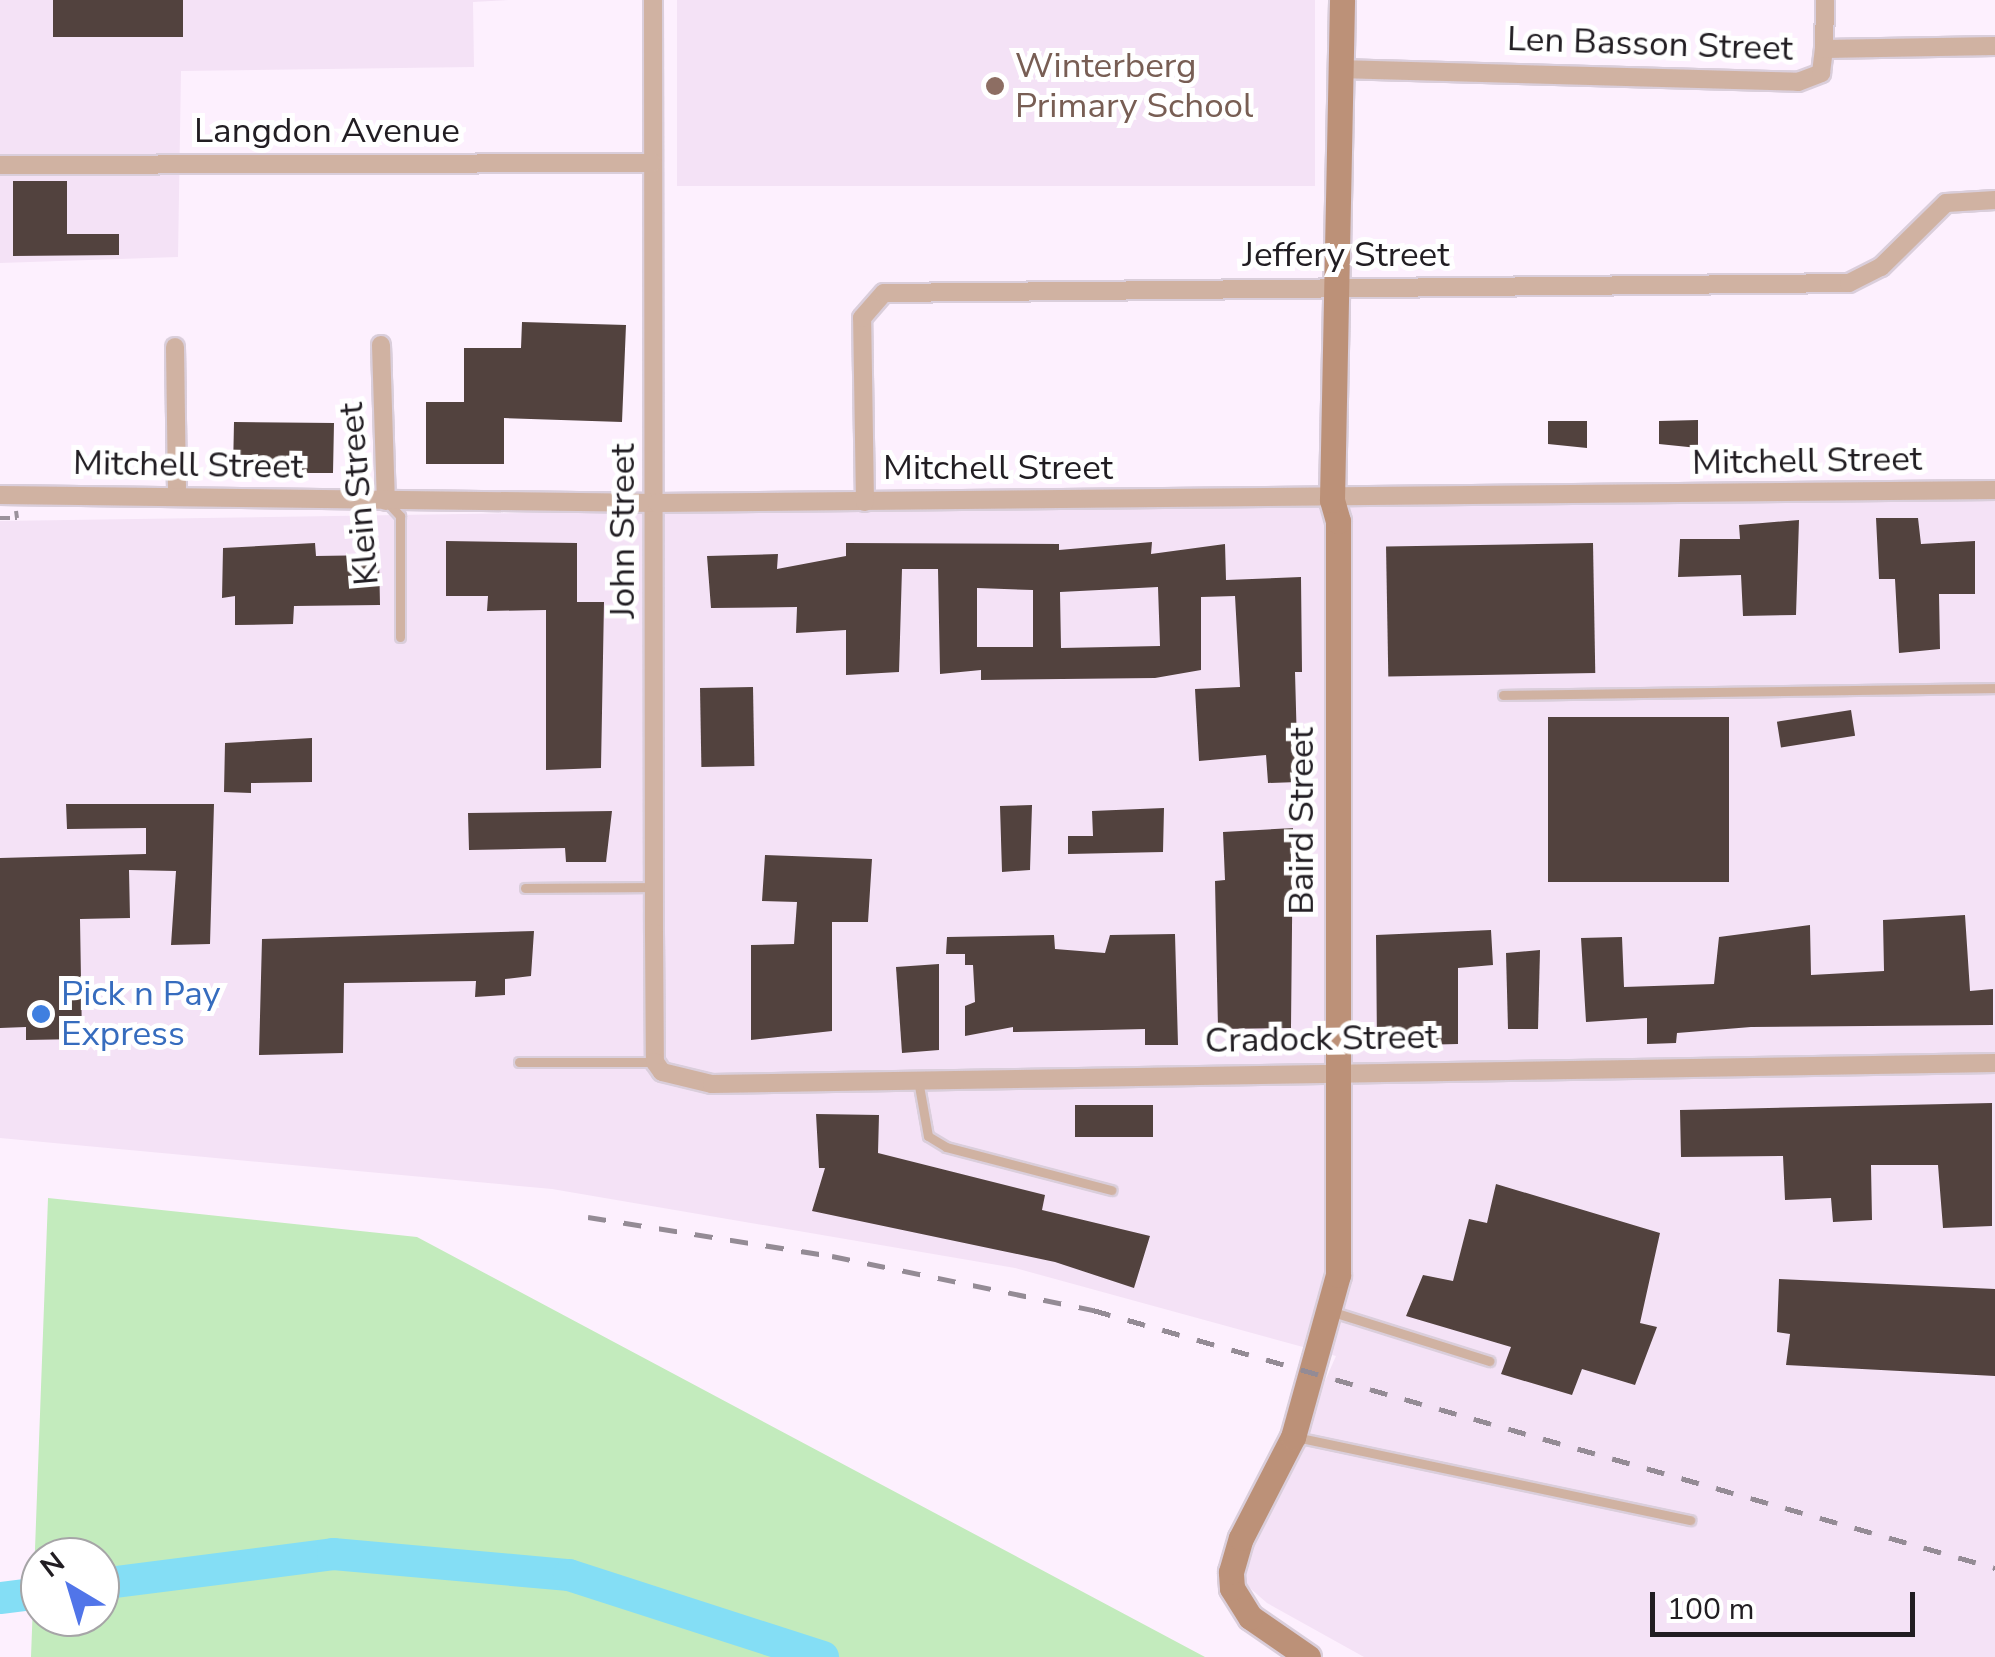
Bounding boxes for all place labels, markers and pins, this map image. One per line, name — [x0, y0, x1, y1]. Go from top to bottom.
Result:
place label: Winterberg Primary School — [1015, 45, 1253, 127]
marker: Winterberg Primary School — [984, 75, 1006, 97]
place label: Pick n Pay Express — [61, 973, 221, 1055]
marker: Pick n Pay Express — [30, 1003, 52, 1025]

